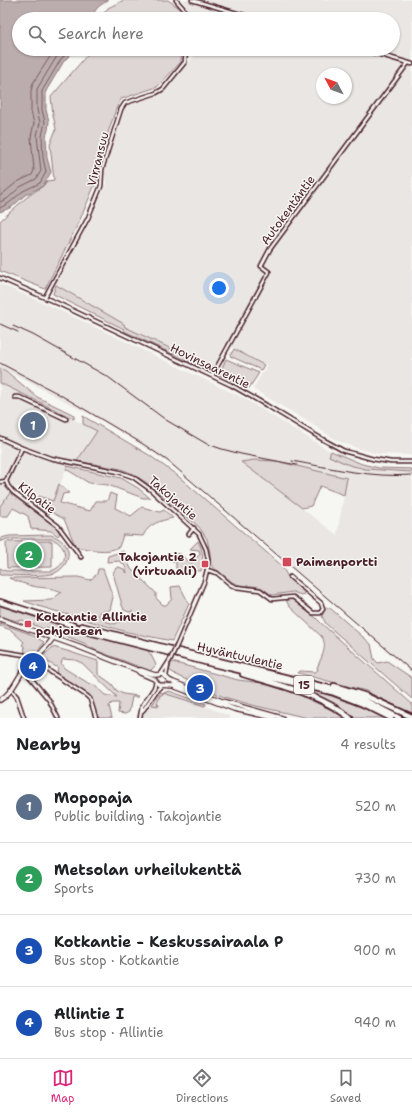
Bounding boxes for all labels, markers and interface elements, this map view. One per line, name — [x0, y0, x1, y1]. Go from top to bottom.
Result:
search box — [12, 12, 400, 56]
icon: search — [26, 23, 48, 45]
text: Search here — [58, 24, 144, 44]
north arrow — [316, 68, 352, 104]
street label: Virransuu — [83, 130, 113, 188]
street label: Autokentäntie — [257, 172, 319, 248]
your location — [209, 278, 229, 298]
street label: Hovinsaarentie — [167, 340, 253, 392]
pin: 1 — [20, 410, 46, 440]
street label: Takojantie — [145, 472, 201, 524]
street label: Kilpatie — [15, 478, 59, 518]
pin: 2 — [16, 540, 42, 570]
place label: Takojantie 2 (virtuaali) — [119, 549, 198, 579]
place label: Paimenportti — [296, 554, 378, 570]
marker: Paimenportti — [281, 556, 293, 568]
marker: Takojantie 2 (virtuaali) — [200, 559, 210, 569]
place label: Kotkantie Allintie pohjoiseen — [36, 609, 147, 639]
marker: Kotkantie Allintie pohjoiseen — [23, 619, 33, 629]
street label: Hyväntuulentie — [195, 638, 285, 674]
pin: 4 — [20, 651, 46, 681]
pin: 3 — [187, 673, 213, 703]
road number: 15 — [294, 676, 314, 694]
text: Nearby — [16, 733, 81, 755]
text: 4 results — [340, 736, 396, 753]
text: Mopopaja — [54, 788, 132, 808]
text: 1 — [26, 798, 32, 815]
text: 520 m — [355, 798, 396, 815]
text: Public building · Takojantie — [54, 808, 222, 825]
text: Metsolan urheilukenttä — [54, 860, 242, 880]
text: 2 — [24, 870, 34, 887]
text: 730 m — [354, 870, 396, 887]
text: Sports — [54, 880, 94, 897]
text: Kotkantie - Keskussairaala P — [54, 932, 283, 952]
text: 3 — [24, 942, 34, 959]
text: 900 m — [353, 942, 396, 959]
text: Bus stop · Kotkantie — [54, 952, 179, 969]
text: Allintie I — [54, 1004, 124, 1024]
text: 4 — [24, 1014, 34, 1031]
text: 940 m — [354, 1014, 396, 1031]
text: Bus stop · Allintie — [54, 1024, 164, 1041]
tab: Map — [51, 1067, 74, 1106]
tab: Directions — [176, 1067, 228, 1106]
tab: Saved — [330, 1067, 361, 1106]

